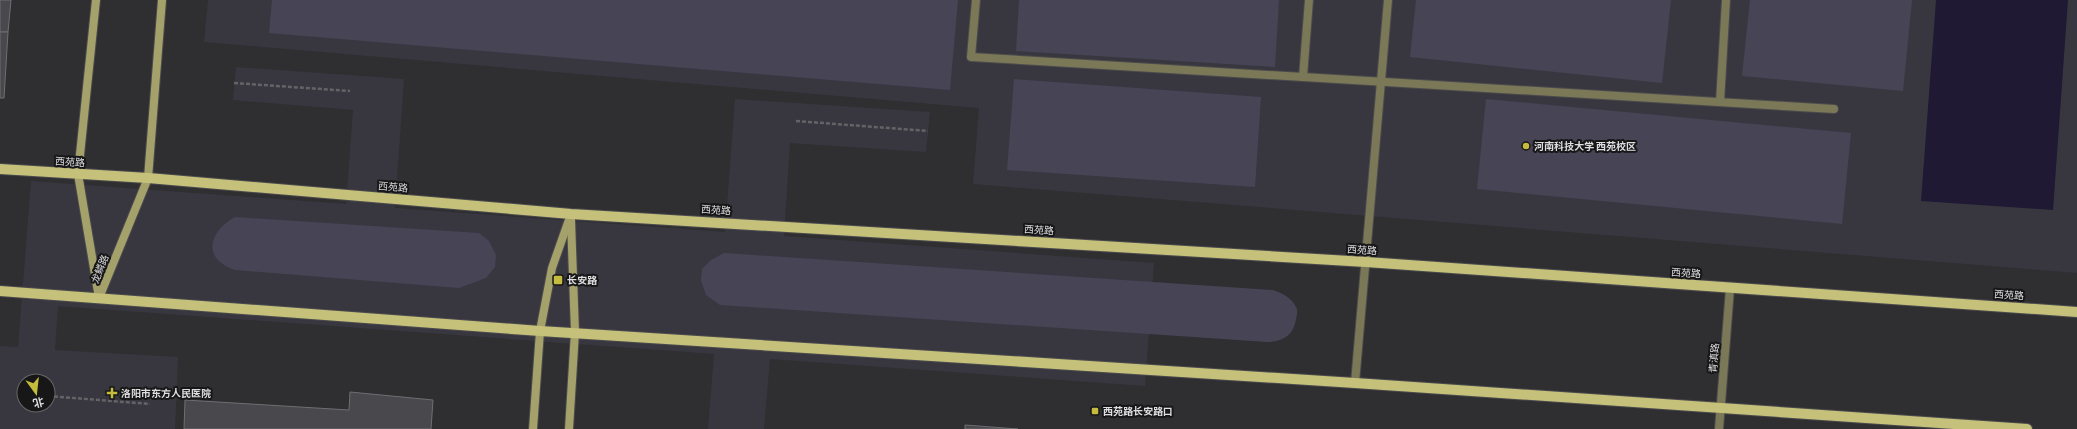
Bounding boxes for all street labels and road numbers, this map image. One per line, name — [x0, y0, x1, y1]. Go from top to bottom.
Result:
street label: 西苑路 — [55, 155, 85, 169]
street label: 西苑路 — [378, 180, 408, 194]
street label: 西苑路 — [701, 203, 731, 217]
street label: 西苑路 — [1024, 223, 1054, 237]
street label: 西苑路 — [1347, 243, 1377, 257]
street label: 龙鳞路 — [89, 253, 111, 285]
street label: 西苑路 — [1671, 266, 1701, 280]
street label: 西苑路 — [1994, 288, 2024, 302]
street label: 青滇路 — [1707, 343, 1721, 373]

